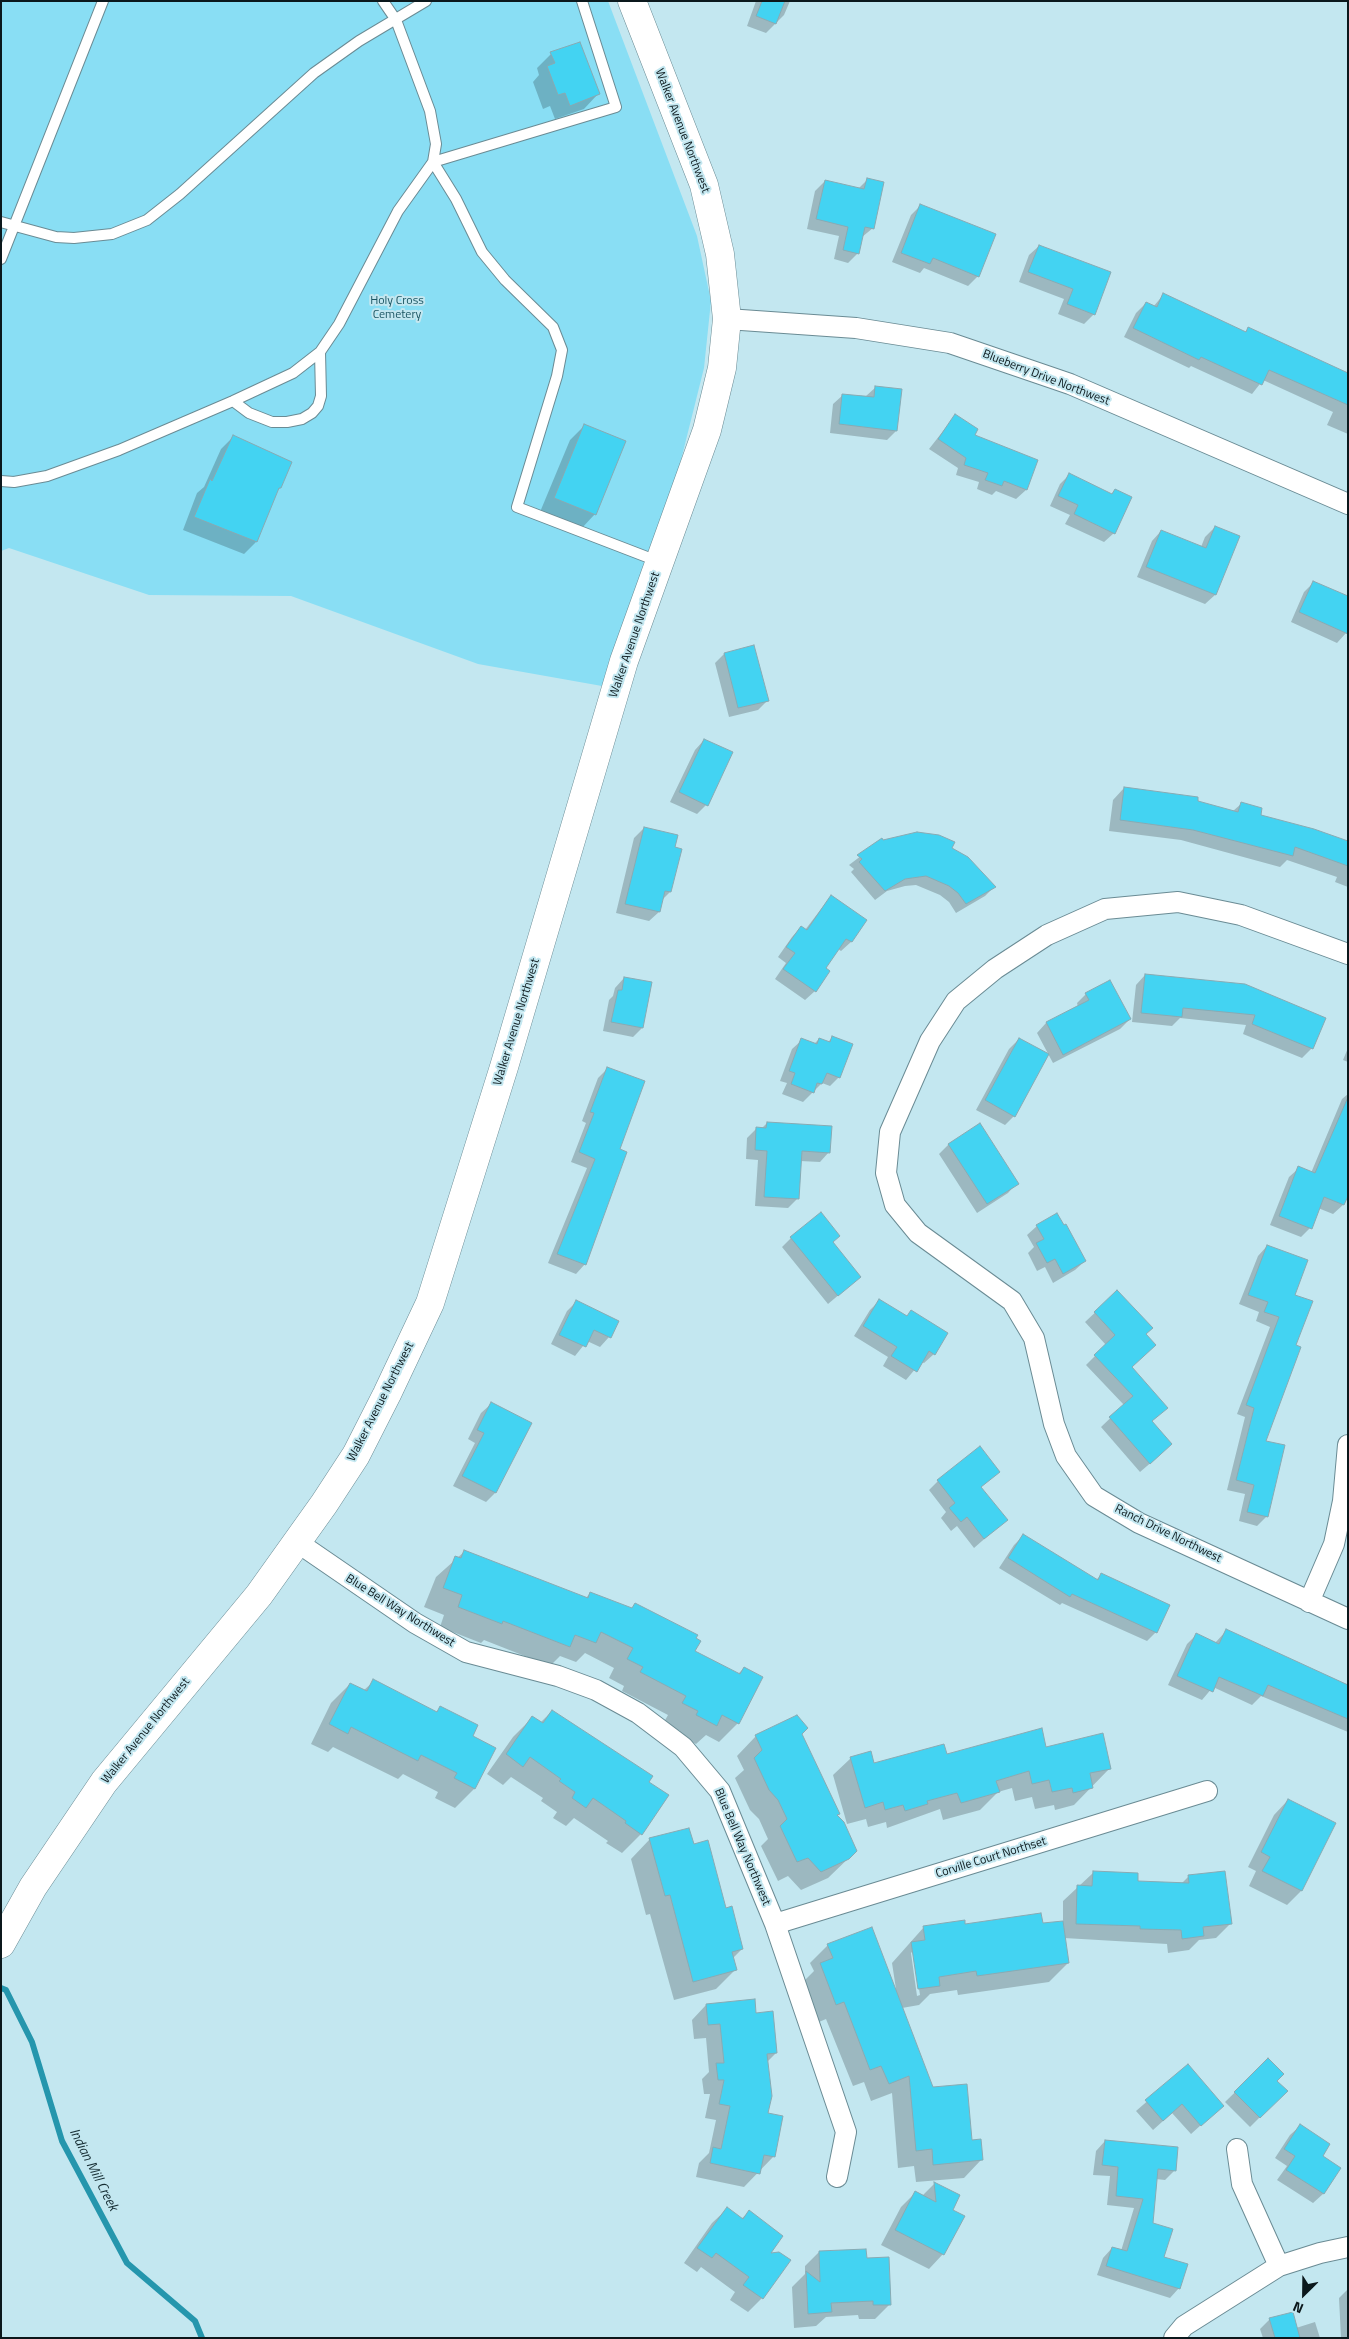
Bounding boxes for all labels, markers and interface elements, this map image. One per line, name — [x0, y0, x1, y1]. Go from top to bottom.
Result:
street label: Walker Avenue Northwest — [652, 67, 712, 195]
park label: Holy Cross Cemetery — [370, 294, 424, 322]
street label: Blueberry Drive Northwest — [981, 347, 1111, 409]
street label: Walker Avenue Northwest — [607, 570, 663, 700]
street label: Walker Avenue Northwest — [491, 957, 543, 1087]
street label: Walker Avenue Northwest — [345, 1340, 417, 1464]
street label: Ranch Drive Northwest — [1112, 1502, 1224, 1566]
street label: Blue Bell Way Northwest — [343, 1572, 457, 1650]
street label: Walker Avenue Northwest — [99, 1675, 193, 1787]
street label: Blue Bell Way Northwest — [711, 1786, 773, 1908]
street label: Corville Court Northset — [934, 1834, 1048, 1882]
water label: Indian Mill Creek — [65, 2126, 121, 2214]
north arrow — [1279, 2269, 1329, 2319]
text: N — [1289, 2297, 1307, 2320]

